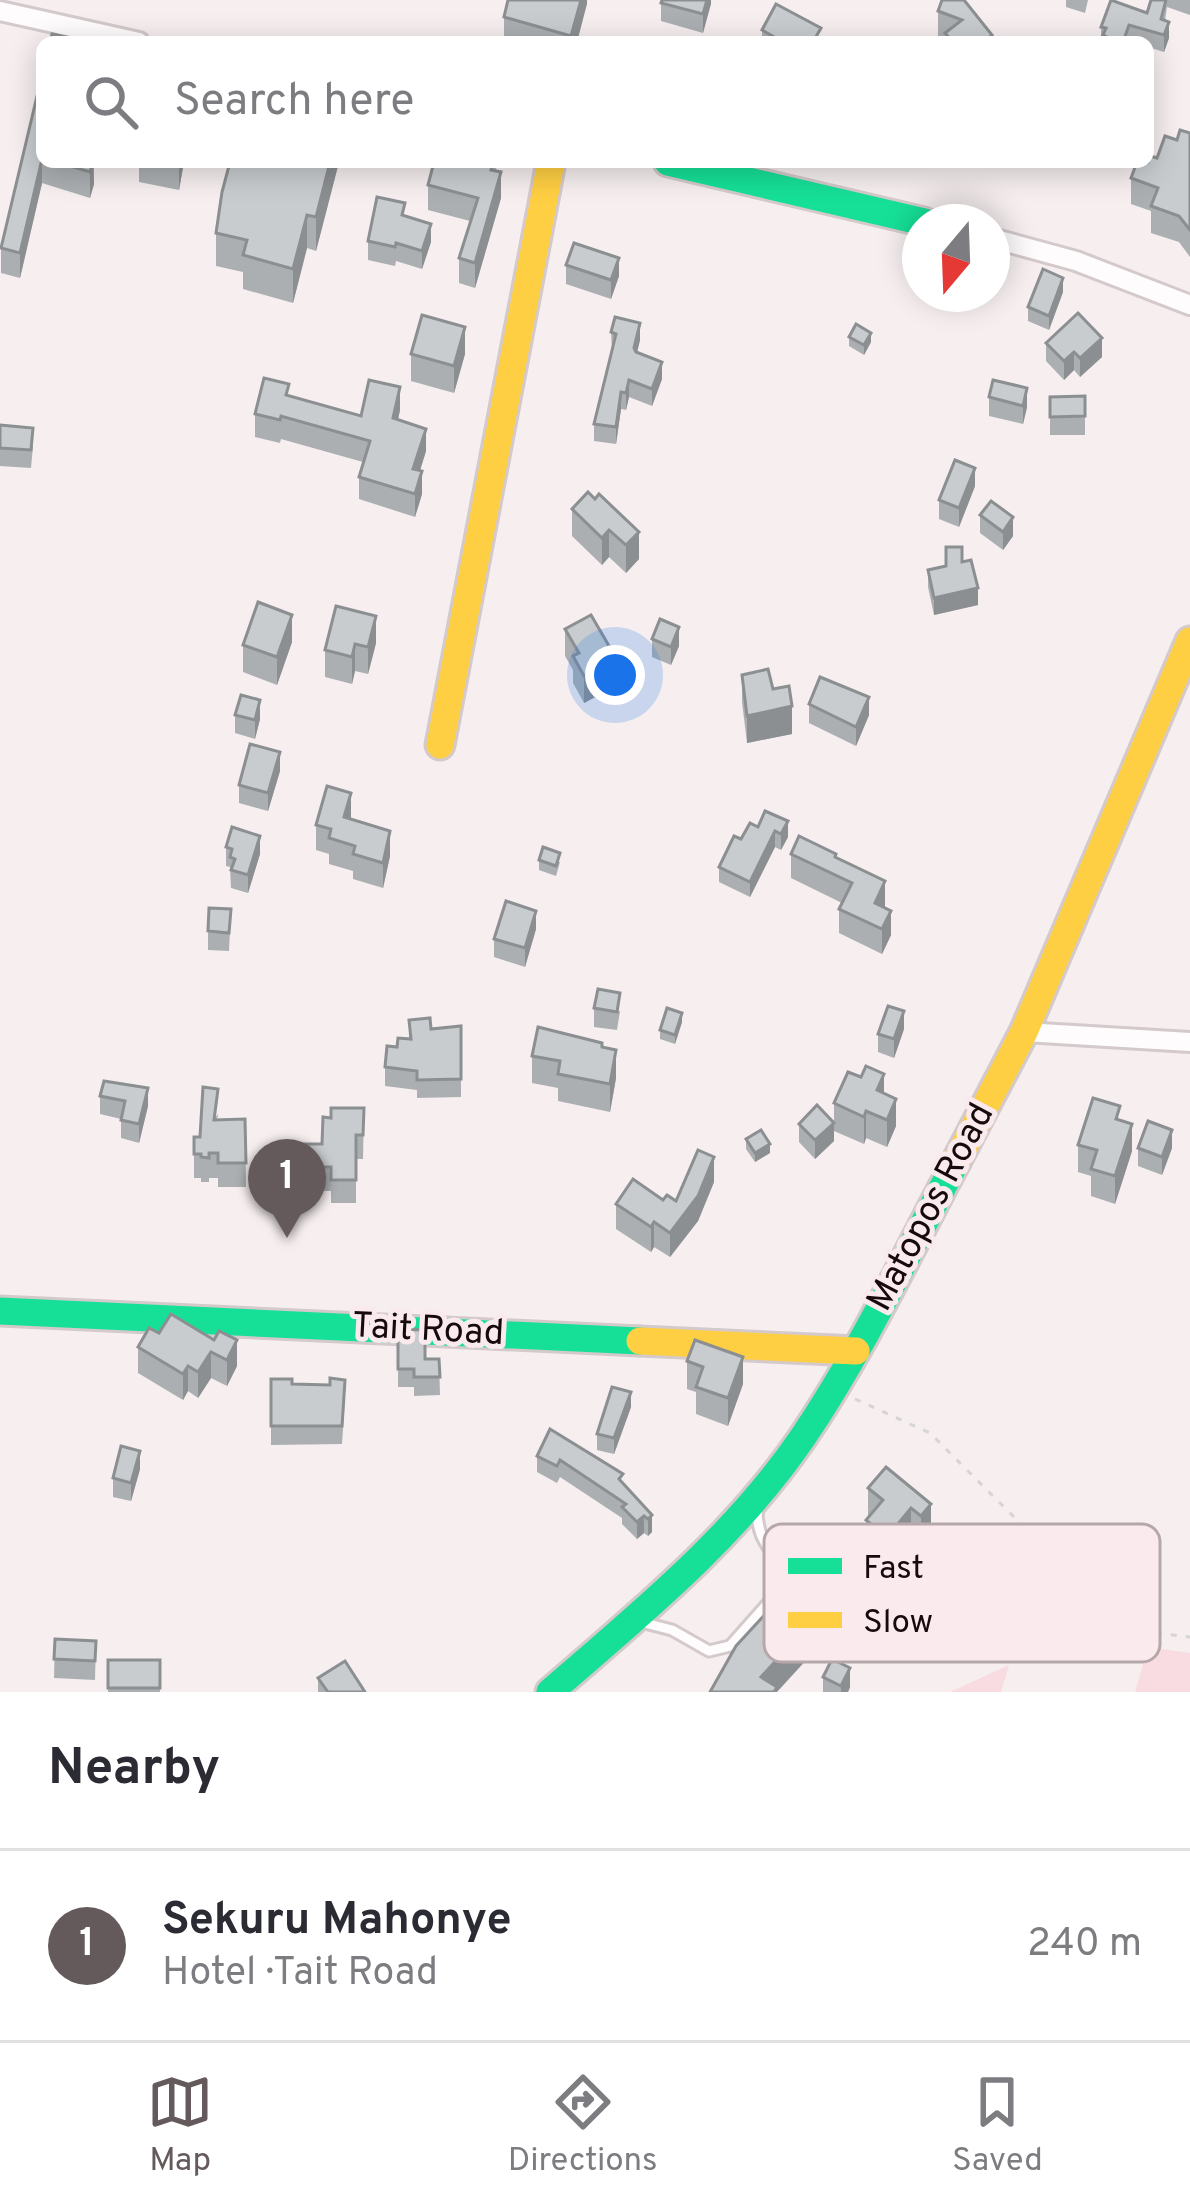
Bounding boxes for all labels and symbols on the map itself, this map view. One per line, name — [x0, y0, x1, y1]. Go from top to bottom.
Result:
north arrow — [902, 204, 1010, 312]
your location — [585, 645, 645, 705]
street label: Matopos Road — [858, 1096, 1006, 1320]
pin: 1 — [248, 1139, 326, 1238]
street label: Tait Road — [351, 1304, 505, 1358]
legend — [764, 1524, 1160, 1662]
text: Fast — [863, 1549, 924, 1591]
text: Slow — [863, 1603, 933, 1645]

